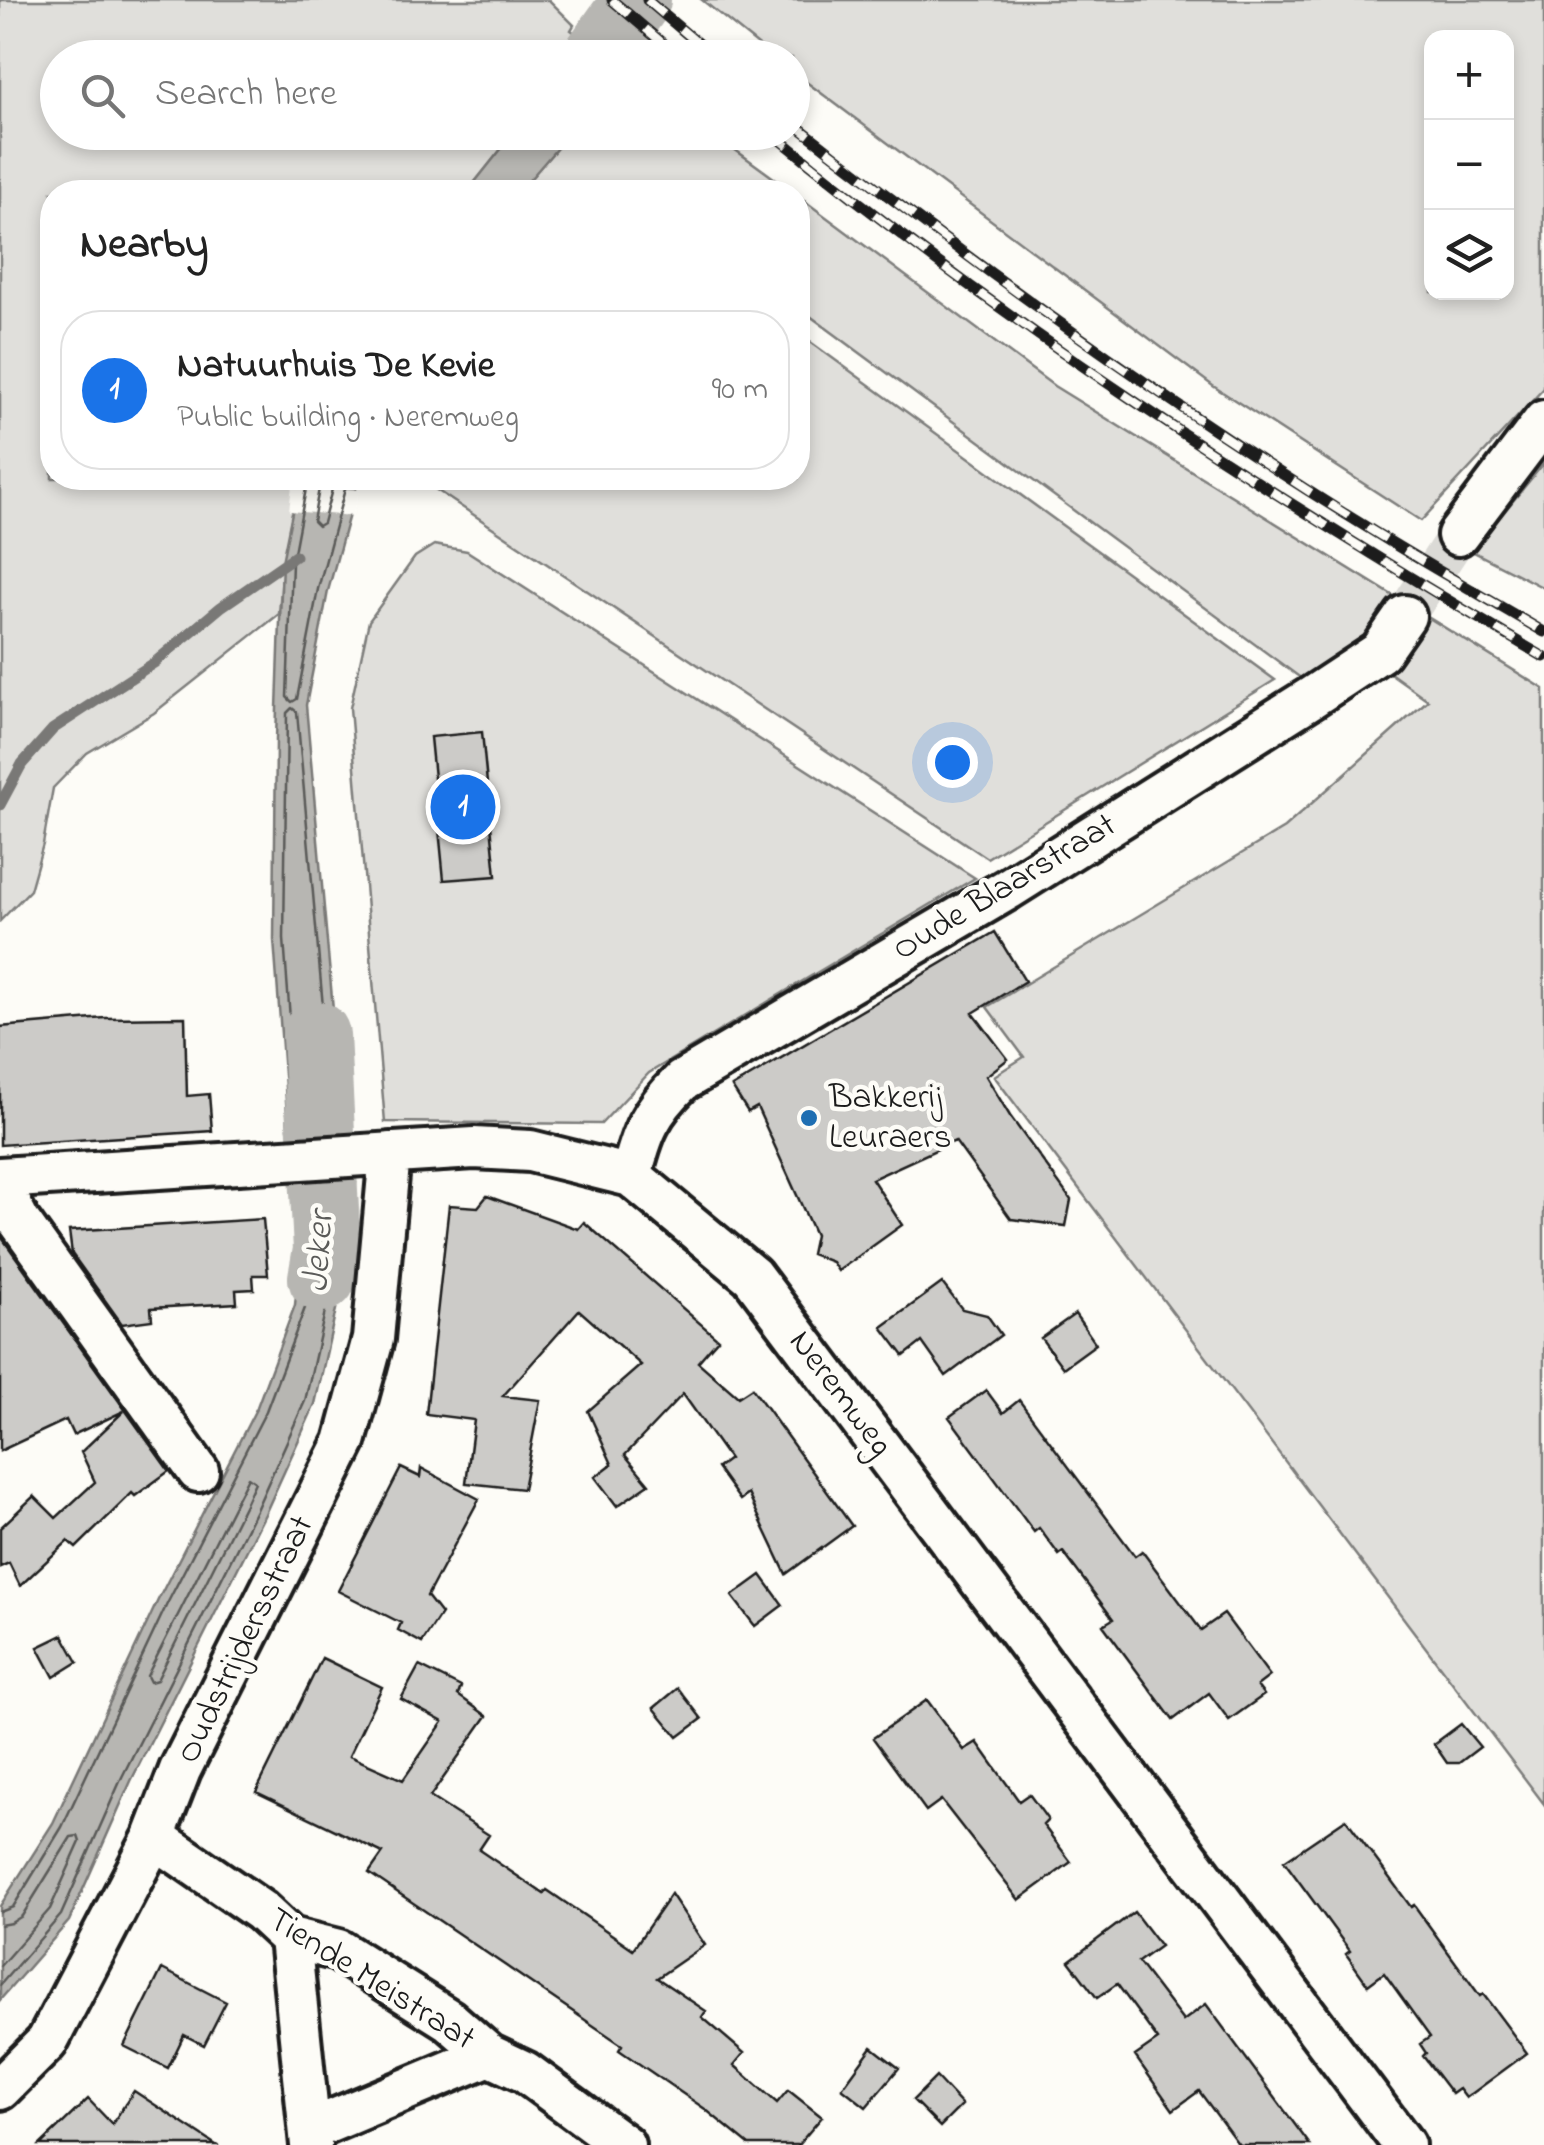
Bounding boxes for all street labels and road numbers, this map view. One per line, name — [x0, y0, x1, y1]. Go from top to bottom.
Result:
street label: Oude Blaarstraat — [883, 801, 1127, 975]
street label: Neremweg — [775, 1320, 905, 1468]
street label: Oudstrijdersstraat — [164, 1507, 328, 1773]
street label: Tiende Meistraat — [257, 1896, 485, 2064]

